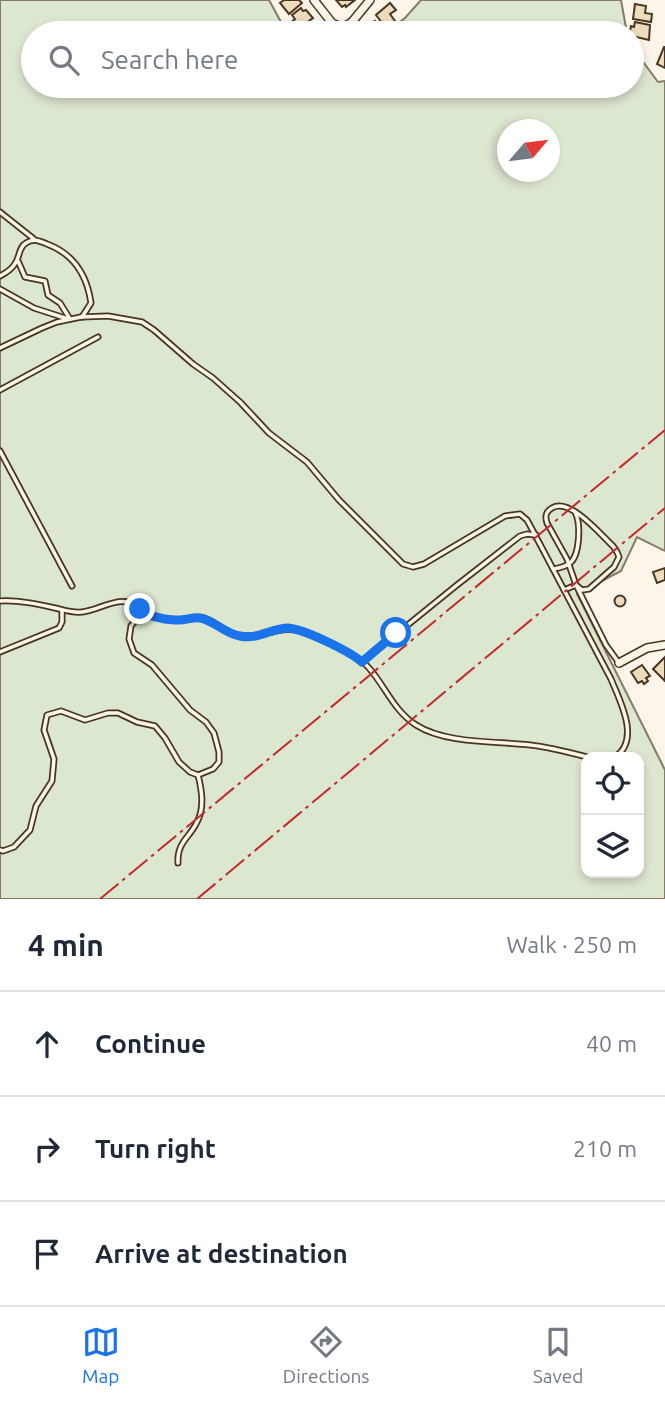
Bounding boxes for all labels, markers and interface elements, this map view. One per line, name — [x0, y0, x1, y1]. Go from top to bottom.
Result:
search box — [21, 21, 644, 98]
icon: search — [45, 41, 83, 79]
text: Search here — [101, 45, 238, 74]
north arrow — [497, 119, 560, 182]
route end — [124, 593, 155, 624]
route start — [380, 617, 411, 648]
map controls — [581, 752, 644, 878]
button: locate — [581, 752, 644, 815]
button: layers — [581, 815, 644, 878]
text: 4 min — [28, 928, 104, 962]
text: Walk · 250 m — [506, 932, 637, 957]
icon: ahead — [28, 1025, 66, 1063]
text: Continue — [95, 1029, 206, 1058]
text: 40 m — [586, 1031, 637, 1056]
icon: right — [28, 1130, 66, 1168]
text: Turn right — [95, 1134, 216, 1163]
text: 210 m — [573, 1136, 637, 1161]
icon: arrive — [28, 1235, 66, 1273]
text: Arrive at destination — [95, 1239, 348, 1268]
tab: Map — [82, 1323, 120, 1387]
tab: Directions — [283, 1323, 370, 1387]
tab: Saved — [533, 1323, 583, 1387]

